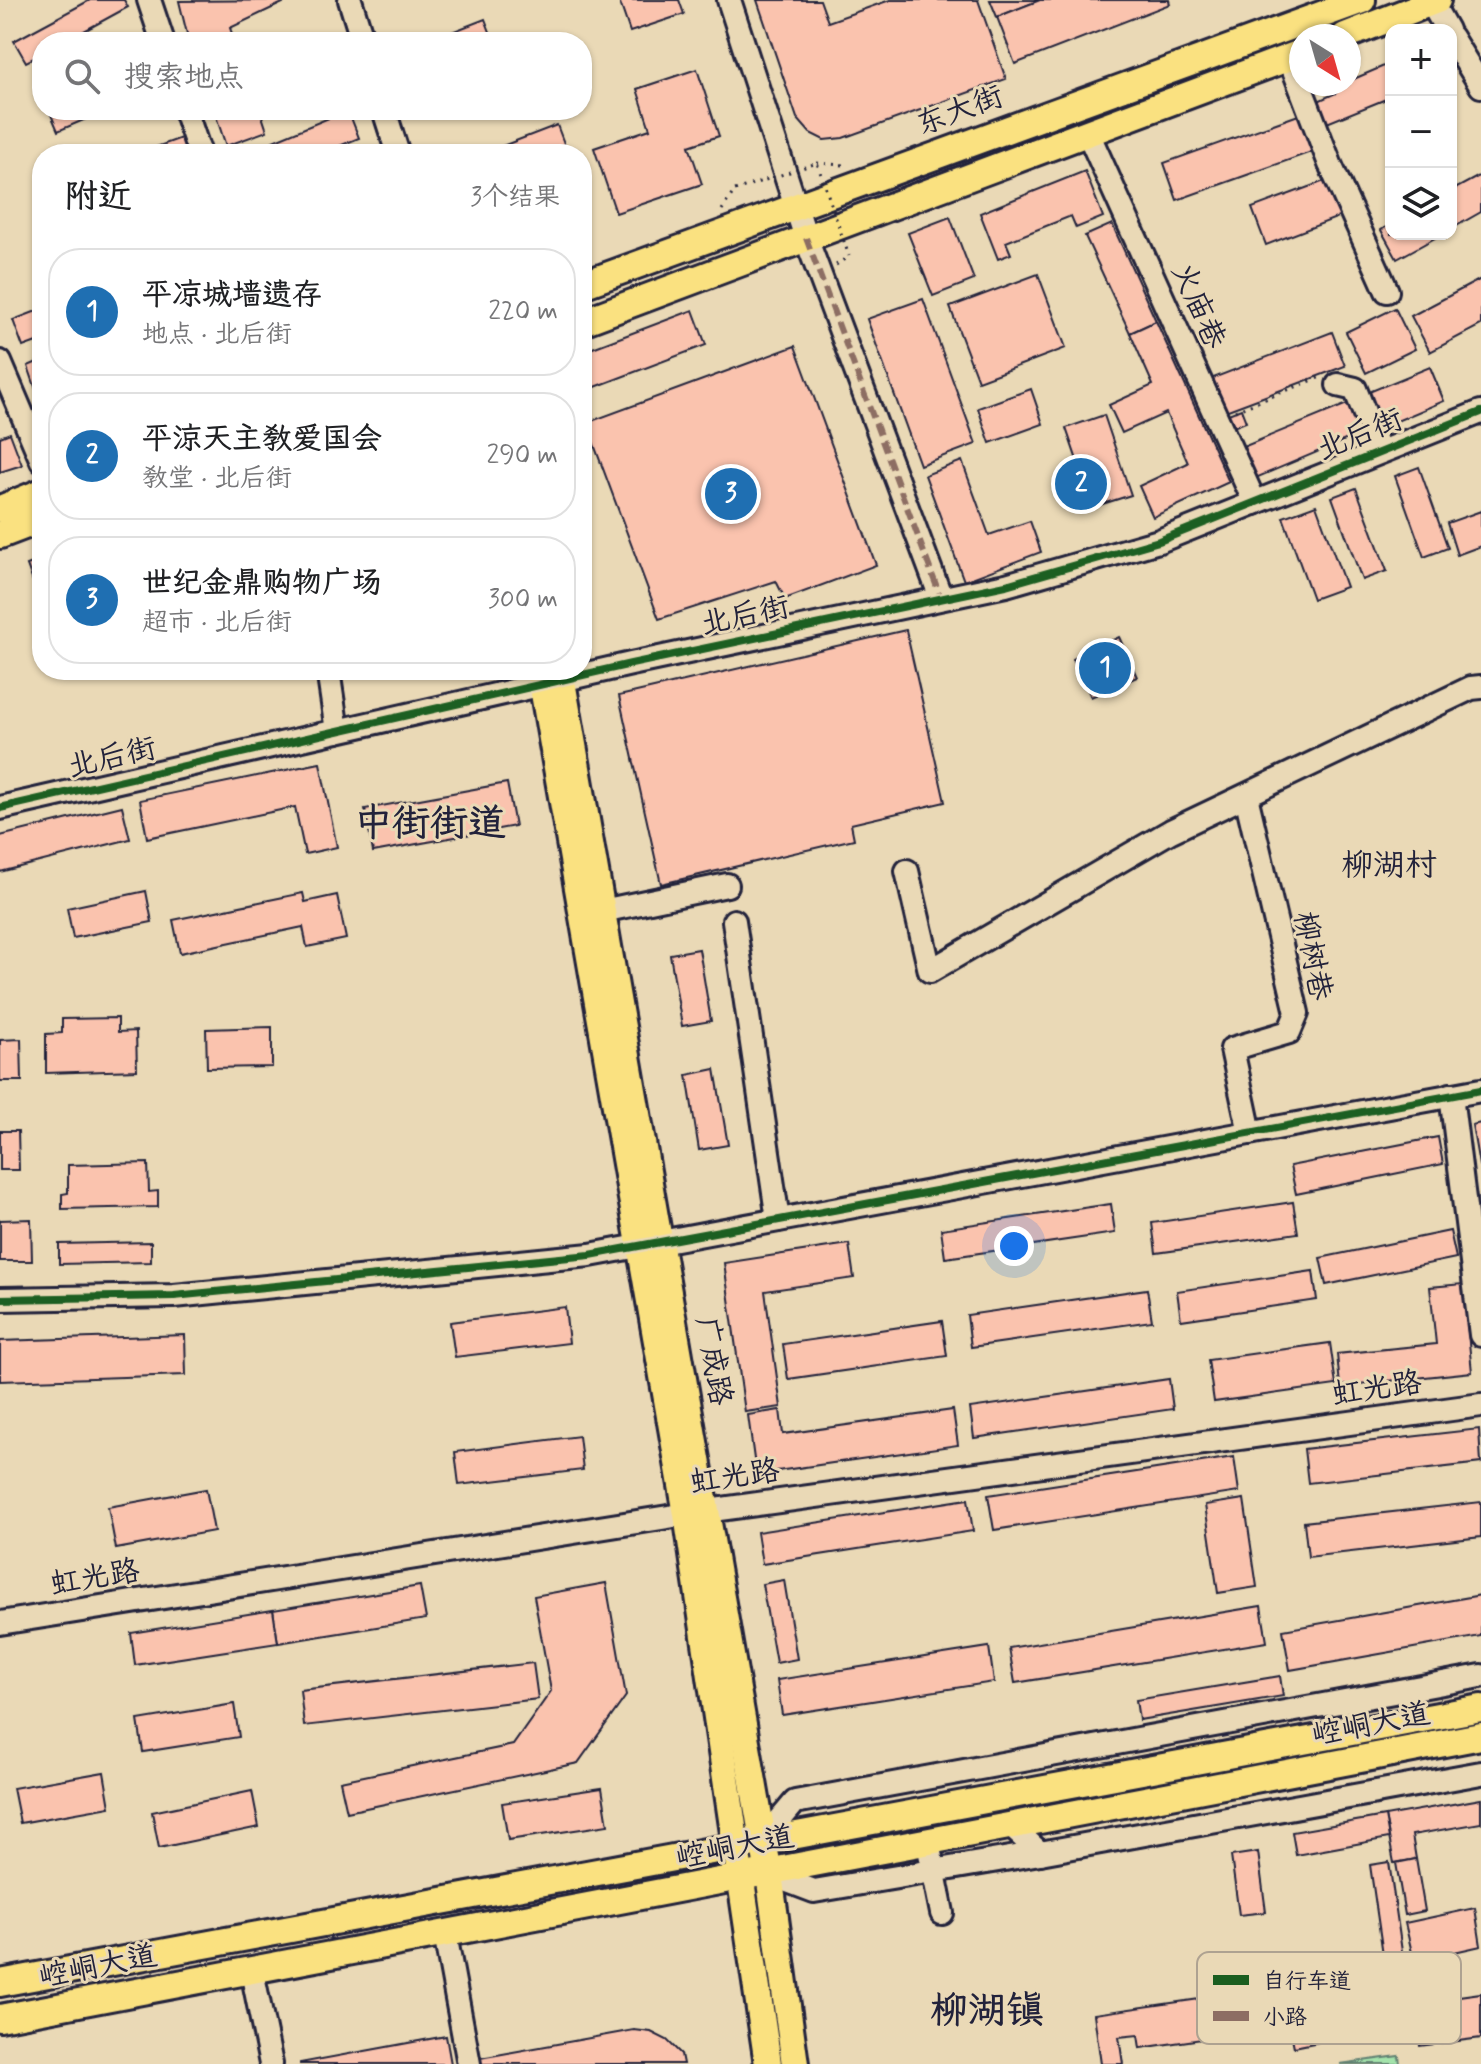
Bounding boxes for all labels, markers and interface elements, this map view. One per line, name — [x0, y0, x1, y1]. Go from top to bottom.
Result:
north arrow — [1289, 24, 1361, 96]
map controls — [1385, 24, 1457, 240]
button: + — [1385, 24, 1457, 96]
search box — [32, 32, 592, 120]
icon: search — [60, 54, 104, 98]
text: 搜索地点 — [124, 58, 244, 97]
street label: 东大街 — [911, 77, 1009, 145]
button: − — [1385, 96, 1457, 168]
button: layers — [1385, 168, 1457, 240]
text: 附近 — [64, 175, 132, 220]
text: 3个结果 — [470, 181, 560, 215]
street label: 火庙巷 — [1162, 257, 1234, 355]
text: 平凉城墙遗存 — [142, 276, 322, 315]
text: 1 — [86, 295, 98, 329]
text: 220 m — [488, 295, 558, 329]
text: 地点 · 北后街 — [142, 318, 292, 352]
street label: 北后街 — [1311, 400, 1409, 470]
text: 平涼天主教爱国会 — [142, 420, 382, 459]
text: 2 — [86, 439, 98, 473]
text: 290 m — [486, 439, 558, 473]
pin: 2 — [1055, 454, 1107, 514]
text: 教堂 · 北后街 — [142, 462, 292, 496]
pin: 3 — [705, 464, 757, 524]
text: 世纪金鼎购物广场 — [142, 564, 382, 603]
text: 3 — [86, 583, 98, 617]
text: 300 m — [488, 583, 558, 617]
street label: 北后街 — [697, 588, 793, 644]
text: 超市 · 北后街 — [142, 606, 292, 640]
pin: 1 — [1079, 638, 1131, 698]
street label: 北后街 — [64, 729, 160, 787]
district label: 中街街道 — [354, 800, 506, 849]
district label: 柳湖村 — [1341, 845, 1437, 887]
street label: 柳树巷 — [1284, 908, 1340, 1004]
your location — [994, 1226, 1034, 1266]
street label: 广成路 — [686, 1313, 740, 1409]
street label: 虹光路 — [1330, 1363, 1424, 1415]
street label: 虹光路 — [688, 1451, 782, 1503]
street label: 虹光路 — [48, 1552, 142, 1604]
street label: 崆峒大道 — [1308, 1694, 1434, 1756]
street label: 崆峒大道 — [672, 1817, 798, 1879]
street label: 崆峒大道 — [35, 1936, 161, 1998]
legend — [1197, 1952, 1461, 2044]
text: 自行车道 — [1263, 1968, 1351, 1996]
district label: 柳湖镇 — [930, 1987, 1044, 2036]
text: 小路 — [1263, 2004, 1307, 2032]

